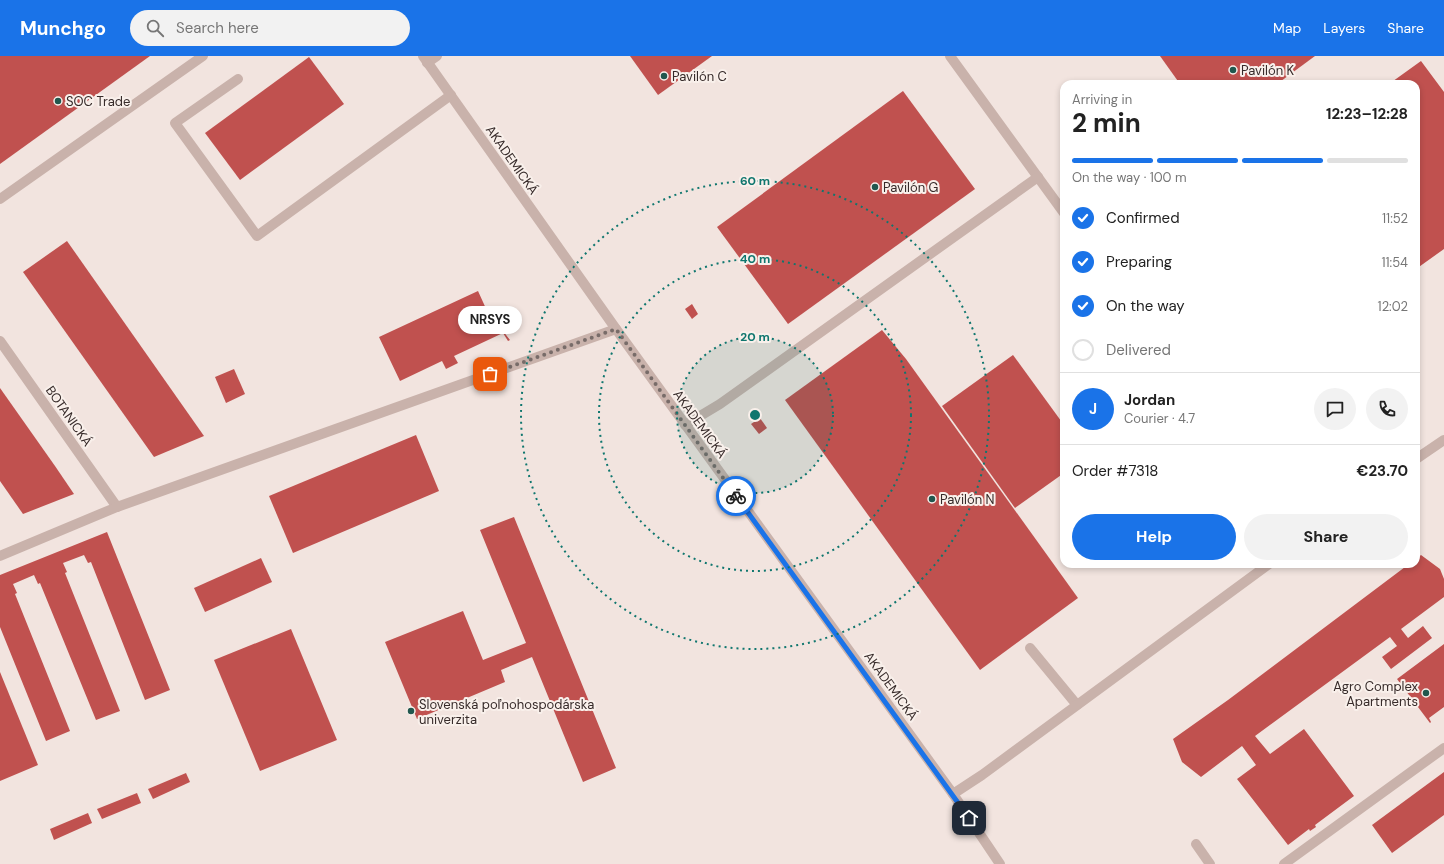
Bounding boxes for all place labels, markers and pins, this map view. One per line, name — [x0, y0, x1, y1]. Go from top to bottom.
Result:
place label: Pavilón K — [1241, 62, 1295, 79]
marker: Pavilón K — [1228, 65, 1238, 75]
place label: Pavilón C — [672, 68, 727, 85]
marker: Pavilón C — [659, 71, 669, 81]
place label: SOC Trade — [66, 93, 130, 110]
marker: SOC Trade — [53, 96, 63, 106]
place label: Pavilón G — [883, 179, 939, 196]
marker: Pavilón G — [870, 182, 880, 192]
callout: NRSYS — [458, 306, 522, 334]
pin — [473, 357, 507, 391]
centre of rings — [748, 408, 762, 422]
place label: Pavilón N — [940, 491, 995, 508]
marker: Pavilón N — [927, 494, 937, 504]
place label: Agro Complex Apartments — [1333, 678, 1419, 710]
marker: Agro Complex Apartments — [1421, 688, 1431, 698]
place label: Slovenská poľnohospodárska univerzita — [419, 696, 594, 728]
marker: Slovenská poľnohospodárska univerzita — [406, 706, 416, 716]
pin — [952, 801, 986, 835]

